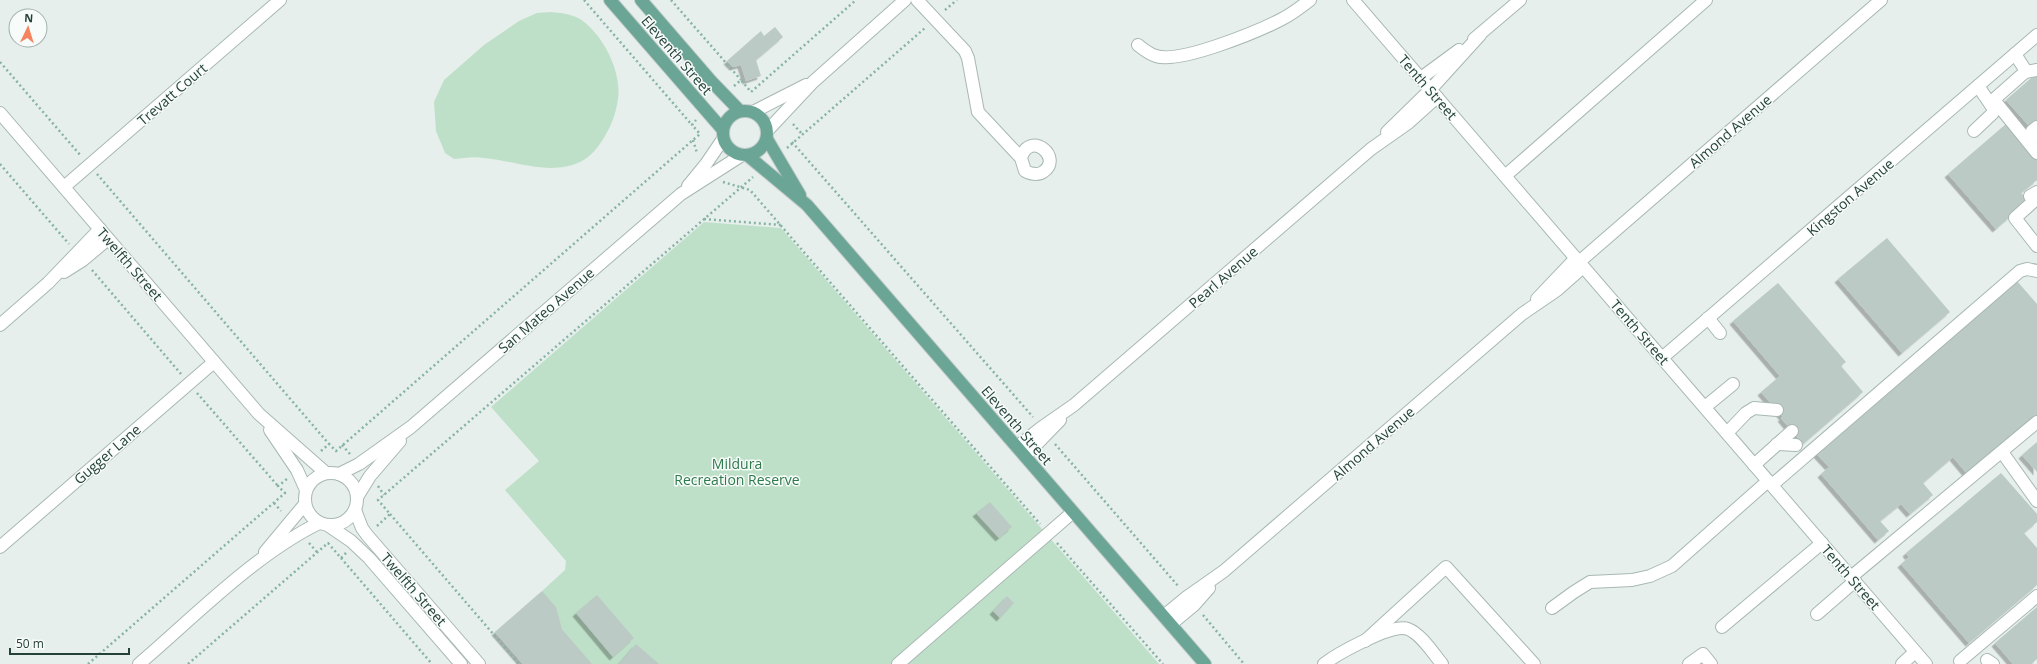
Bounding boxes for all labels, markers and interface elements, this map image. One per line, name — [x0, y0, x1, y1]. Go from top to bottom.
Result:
north arrow — [8, 8, 48, 48]
text: N — [24, 10, 34, 25]
street label: Eleventh Street — [637, 11, 717, 99]
street label: Tenth Street — [1394, 50, 1462, 124]
street label: Trevatt Court — [133, 59, 211, 129]
street label: Almond Avenue — [1685, 90, 1775, 172]
street label: Kingston Avenue — [1803, 154, 1898, 240]
street label: Twelfth Street — [93, 223, 167, 305]
street label: Pearl Avenue — [1184, 242, 1262, 312]
street label: San Mateo Avenue — [494, 263, 598, 357]
street label: Tenth Street — [1606, 295, 1674, 369]
street label: Eleventh Street — [977, 381, 1057, 469]
street label: Almond Avenue — [1328, 402, 1418, 484]
street label: Gugger Lane — [70, 420, 145, 488]
park label: Mildura Recreation Reserve — [674, 454, 800, 489]
street label: Tenth Street — [1817, 540, 1885, 614]
street label: Twelfth Street — [377, 548, 451, 630]
scale bar — [10, 630, 129, 656]
text: 50 m — [16, 635, 44, 652]

